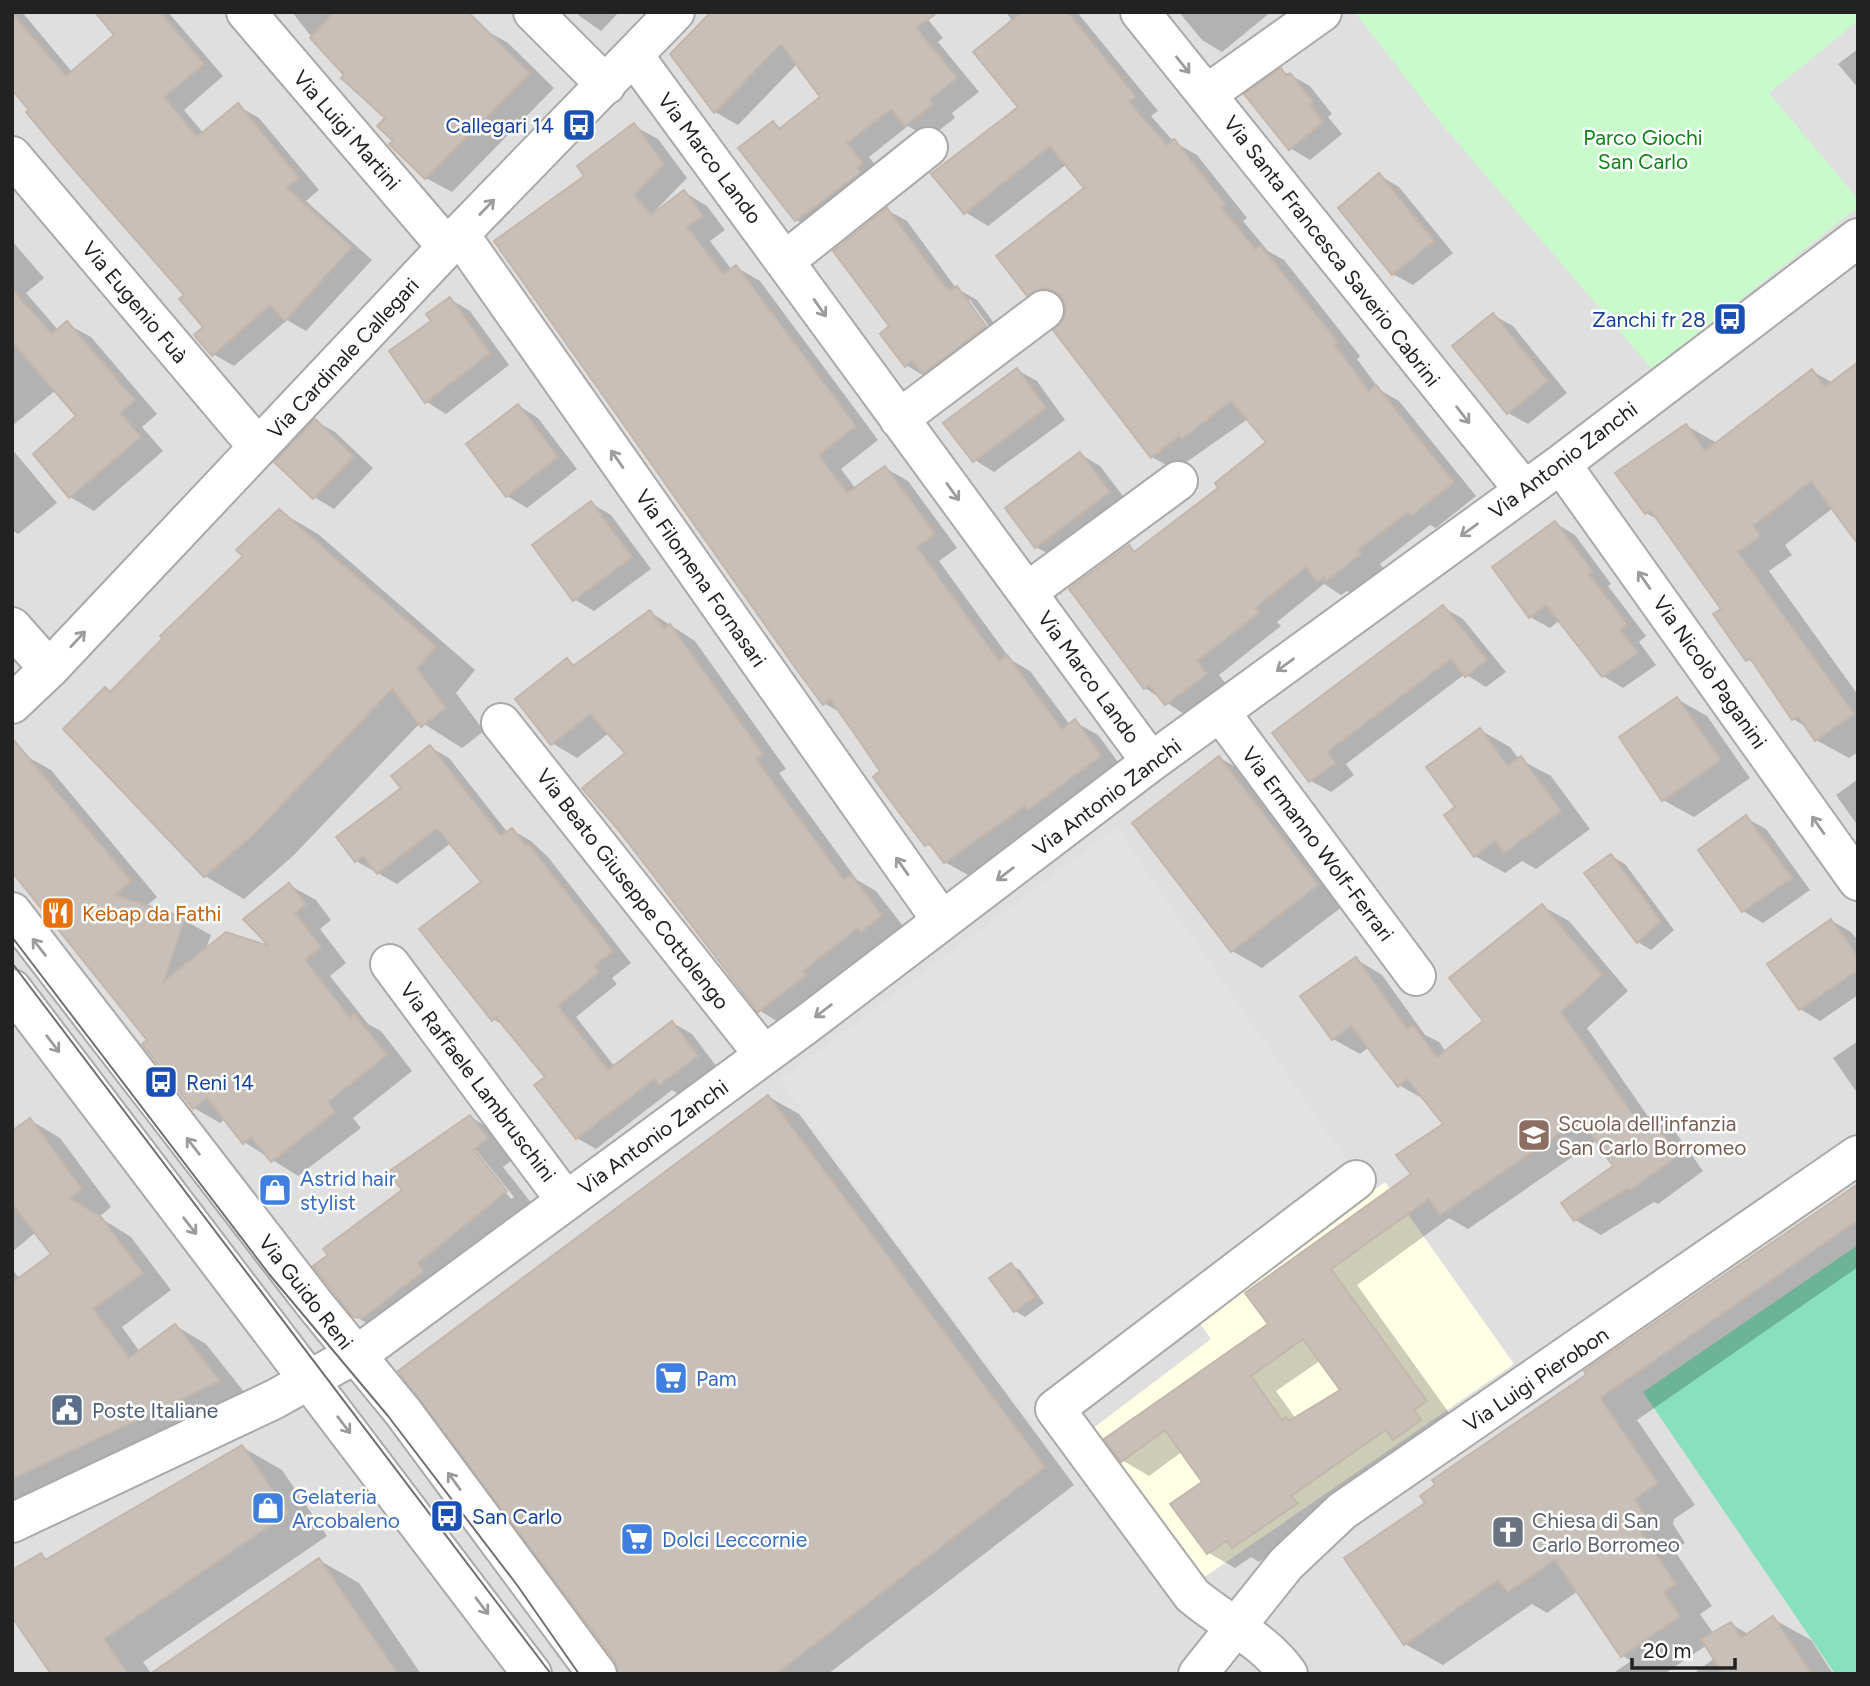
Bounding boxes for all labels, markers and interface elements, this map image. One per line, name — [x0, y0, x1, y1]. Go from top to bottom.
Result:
one-way arrow — [1176, 56, 1191, 74]
street label: Via Luigi Martini — [288, 65, 406, 195]
street label: Via Marco Lando — [653, 88, 767, 228]
bus stop icon: Callegari 14 — [560, 106, 598, 144]
street label: Via Santa Francesca Saverio Cabrini — [1219, 111, 1445, 391]
place label: Callegari 14 — [446, 113, 554, 138]
park label: Parco Giochi San Carlo — [1583, 125, 1703, 174]
one-way arrow — [479, 199, 496, 216]
street label: Via Eugenio Fuà — [77, 236, 193, 368]
street label: Via Cardinale Callegari — [262, 272, 424, 444]
one-way arrow — [813, 298, 827, 317]
bus stop icon: Zanchi fr 28 — [1711, 300, 1749, 338]
place label: Zanchi fr 28 — [1592, 307, 1706, 332]
street label: Via Antonio Zanchi — [1484, 396, 1642, 524]
one-way arrow — [1455, 406, 1470, 424]
one-way arrow — [610, 450, 624, 469]
one-way arrow — [946, 482, 961, 501]
street label: Via Filomena Fornasari — [630, 484, 772, 672]
one-way arrow — [1460, 523, 1479, 537]
one-way arrow — [1637, 571, 1651, 590]
street label: Via Nicolò Paganini — [1648, 591, 1772, 753]
street label: Via Marco Lando — [1033, 606, 1145, 748]
one-way arrow — [70, 630, 86, 648]
one-way arrow — [1276, 657, 1295, 672]
street label: Via Antonio Zanchi — [1028, 733, 1186, 861]
street label: Via Ermanno Wolf-Ferrari — [1237, 742, 1399, 946]
street label: Via Beato Giuseppe Cottolengo — [531, 764, 735, 1014]
one-way arrow — [1811, 816, 1825, 835]
one-way arrow — [895, 857, 910, 876]
one-way arrow — [996, 866, 1015, 881]
restaurant icon: Kebap da Fathi — [39, 894, 77, 932]
place label: Kebap da Fathi — [82, 901, 221, 926]
one-way arrow — [32, 937, 47, 956]
street label: Via Raffaele Lambruschini — [395, 977, 561, 1187]
one-way arrow — [814, 1003, 833, 1018]
one-way arrow — [46, 1034, 61, 1053]
bus stop icon: Reni 14 — [142, 1063, 180, 1101]
place label: Reni 14 — [186, 1070, 254, 1095]
street label: Via Antonio Zanchi — [573, 1074, 733, 1200]
place label: Scuola dell'infanzia San Carlo Borromeo — [1558, 1111, 1746, 1160]
school or university icon: Scuola dell'infanzia San Carlo Borromeo — [1515, 1116, 1553, 1154]
one-way arrow — [185, 1137, 200, 1156]
place label: Astrid hair stylist — [300, 1166, 396, 1215]
shop icon: Astrid hair stylist — [256, 1171, 294, 1209]
one-way arrow — [183, 1216, 198, 1235]
street label: Via Guido Reni — [253, 1230, 359, 1354]
street label: Via Luigi Pierobon — [1459, 1321, 1613, 1437]
supermarket icon: Pam — [652, 1359, 690, 1397]
place label: Pam — [696, 1366, 737, 1391]
public building icon: Poste Italiane — [48, 1391, 86, 1429]
place label: Poste Italiane — [92, 1398, 218, 1423]
one-way arrow — [336, 1416, 351, 1434]
one-way arrow — [447, 1472, 462, 1491]
place label: Gelateria Arcobaleno — [292, 1484, 400, 1533]
shop icon: Gelateria Arcobaleno — [249, 1489, 287, 1527]
bus stop icon: San Carlo — [428, 1497, 466, 1535]
place label: San Carlo — [472, 1504, 562, 1529]
place label: Chiesa di San Carlo Borromeo — [1532, 1508, 1680, 1557]
church icon: Chiesa di San Carlo Borromeo — [1489, 1513, 1527, 1551]
supermarket icon: Dolci Leccornie — [618, 1520, 656, 1558]
place label: Dolci Leccornie — [662, 1527, 807, 1552]
one-way arrow — [475, 1596, 489, 1615]
scale bar — [1632, 1626, 1735, 1670]
text: 20 m — [1643, 1638, 1691, 1663]

